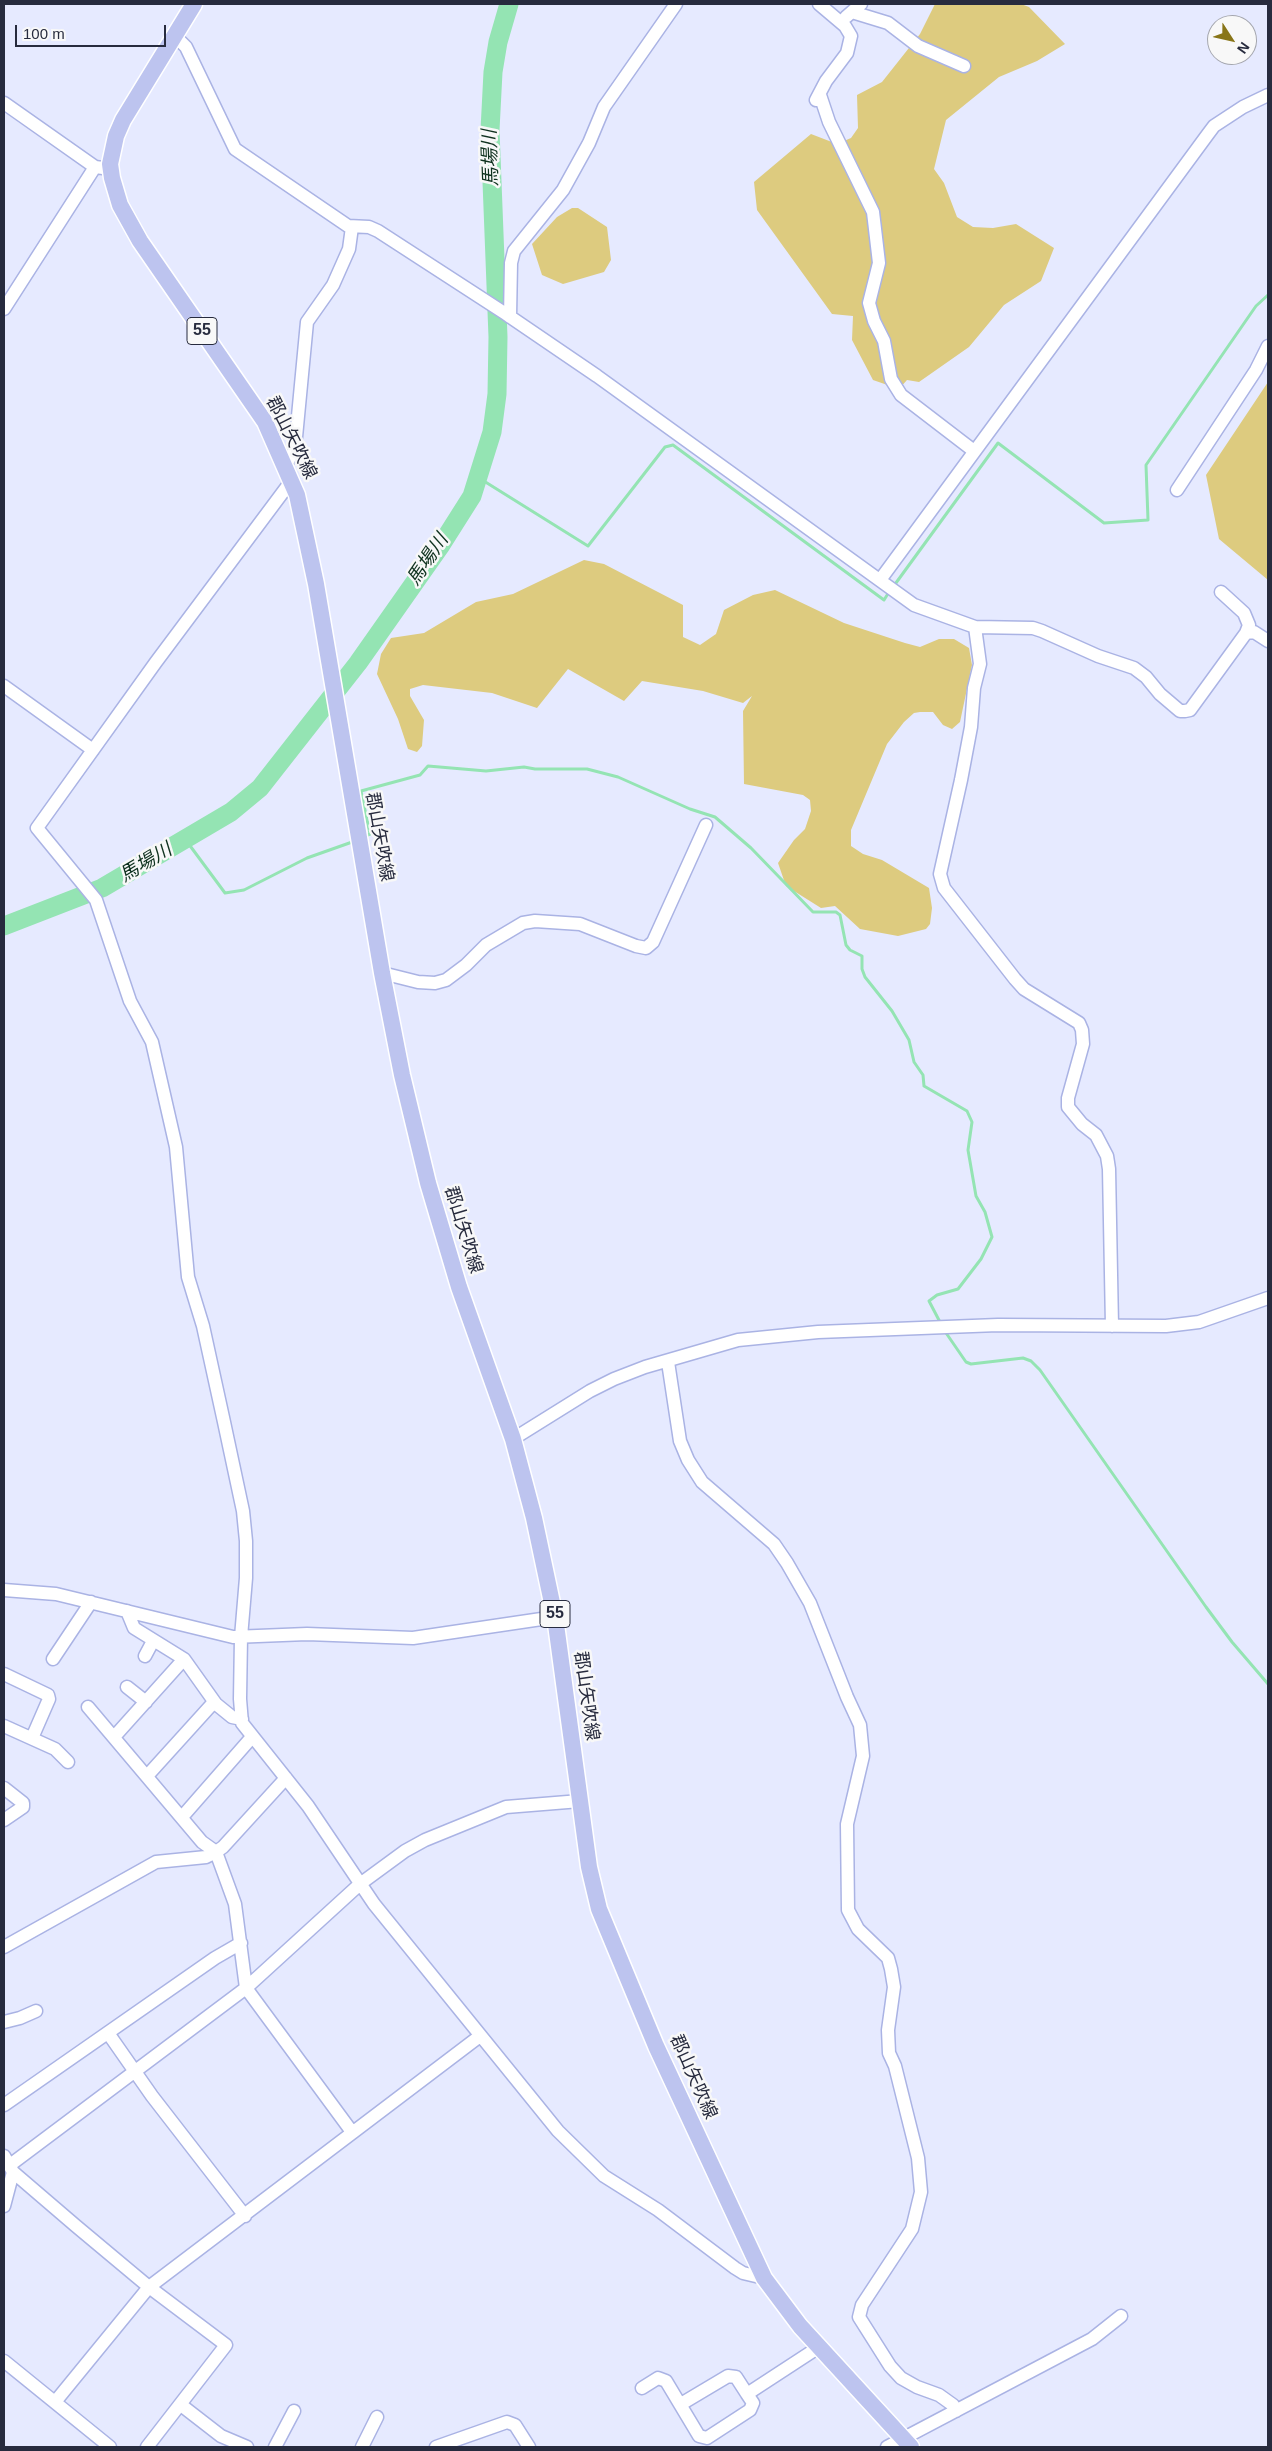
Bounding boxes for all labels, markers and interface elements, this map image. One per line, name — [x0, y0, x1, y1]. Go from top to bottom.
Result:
scale bar — [18, 15, 169, 47]
north arrow — [1207, 15, 1257, 65]
text: 100 m — [23, 25, 65, 42]
text: N — [1234, 39, 1253, 57]
water label: 馬場川 — [479, 129, 503, 187]
road number: 55 — [187, 318, 217, 344]
street label: 郡山矢吹線 — [261, 393, 321, 483]
water label: 馬場川 — [403, 530, 453, 590]
street label: 郡山矢吹線 — [361, 791, 397, 883]
water label: 馬場川 — [116, 839, 176, 887]
street label: 郡山矢吹線 — [440, 1184, 486, 1276]
road number: 55 — [540, 1600, 570, 1628]
street label: 郡山矢吹線 — [569, 1650, 603, 1742]
street label: 郡山矢吹線 — [665, 2031, 721, 2123]

